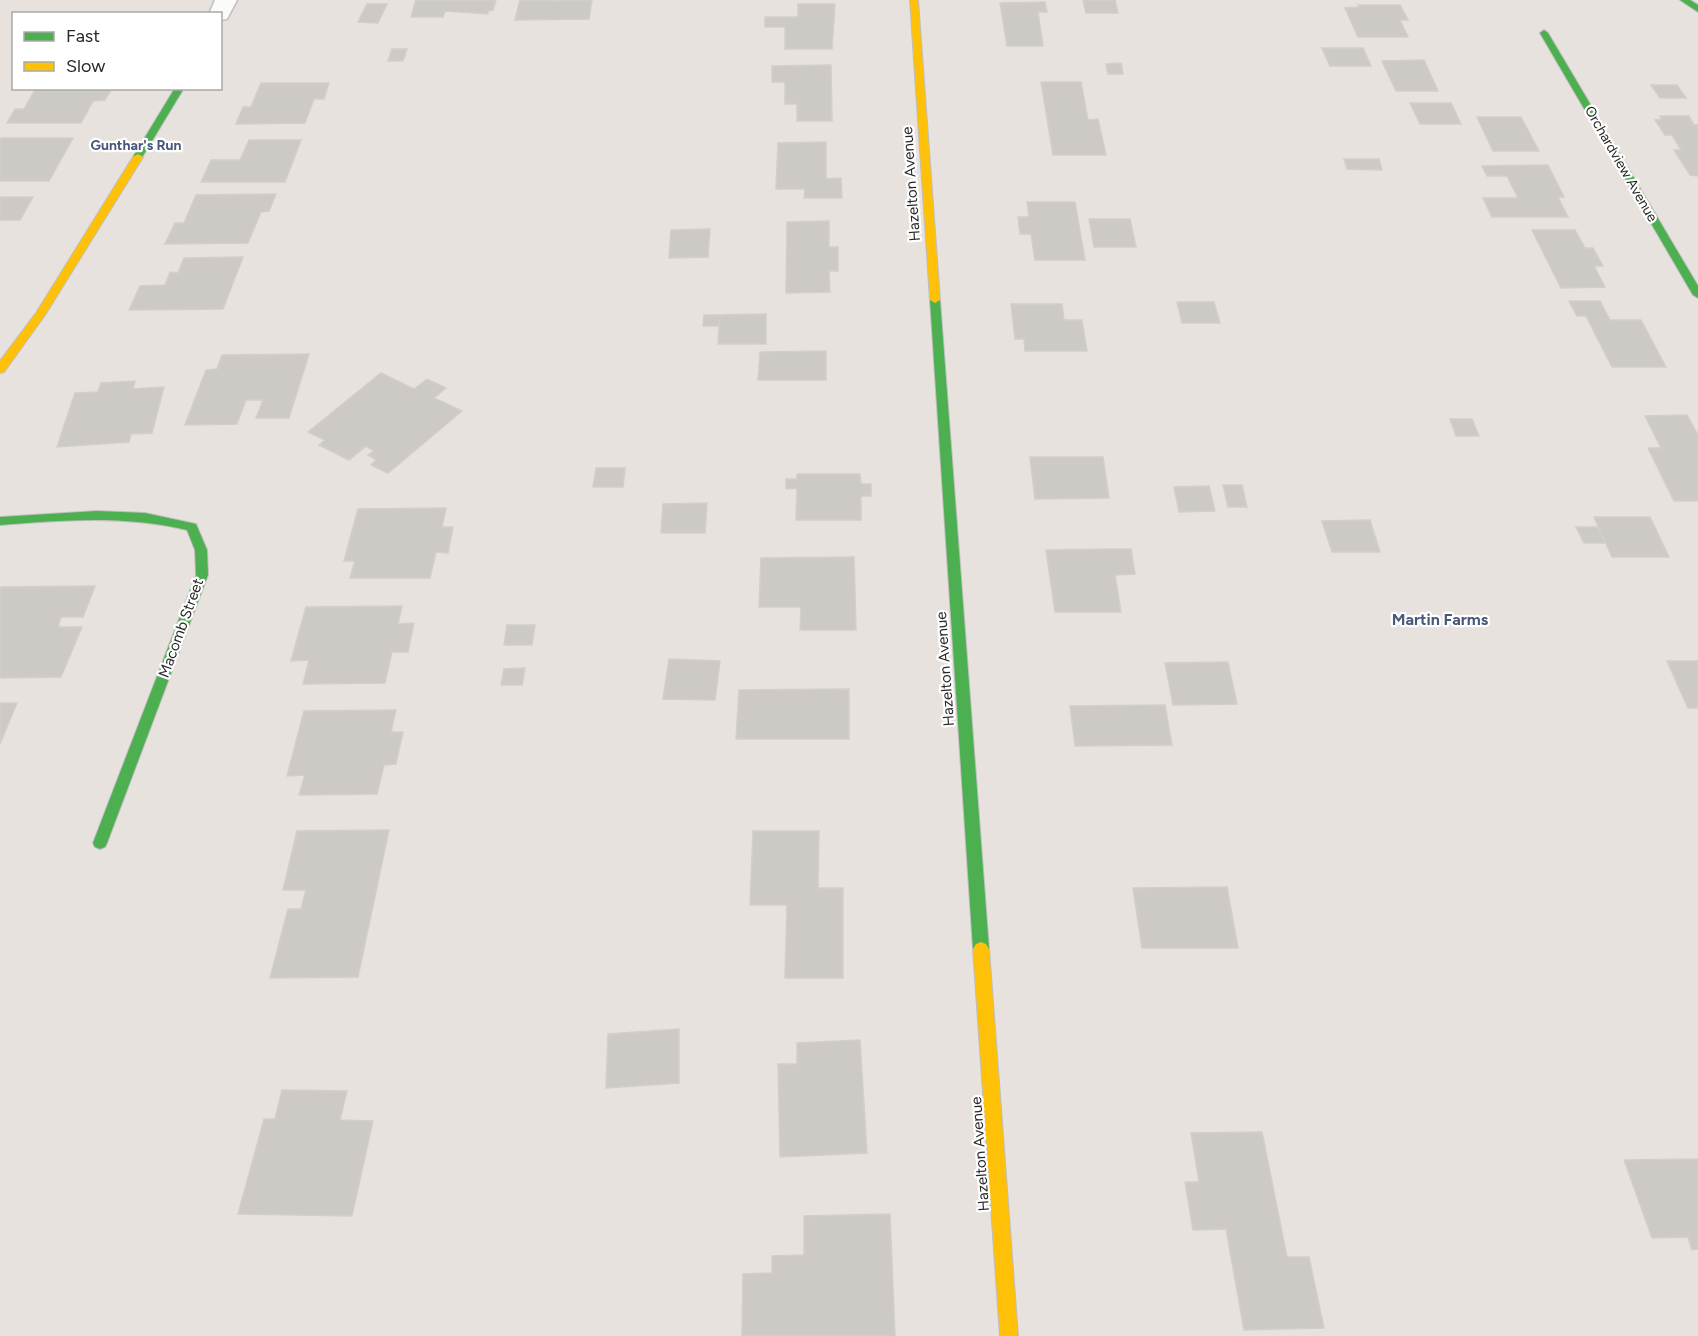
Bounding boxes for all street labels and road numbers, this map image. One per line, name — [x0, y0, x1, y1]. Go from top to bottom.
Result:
street label: Orchardview Avenue — [1581, 103, 1661, 225]
street label: Hazelton Avenue — [898, 126, 924, 242]
street label: Macomb Street — [155, 576, 207, 680]
street label: Hazelton Avenue — [932, 611, 958, 727]
street label: Hazelton Avenue — [967, 1096, 993, 1212]

